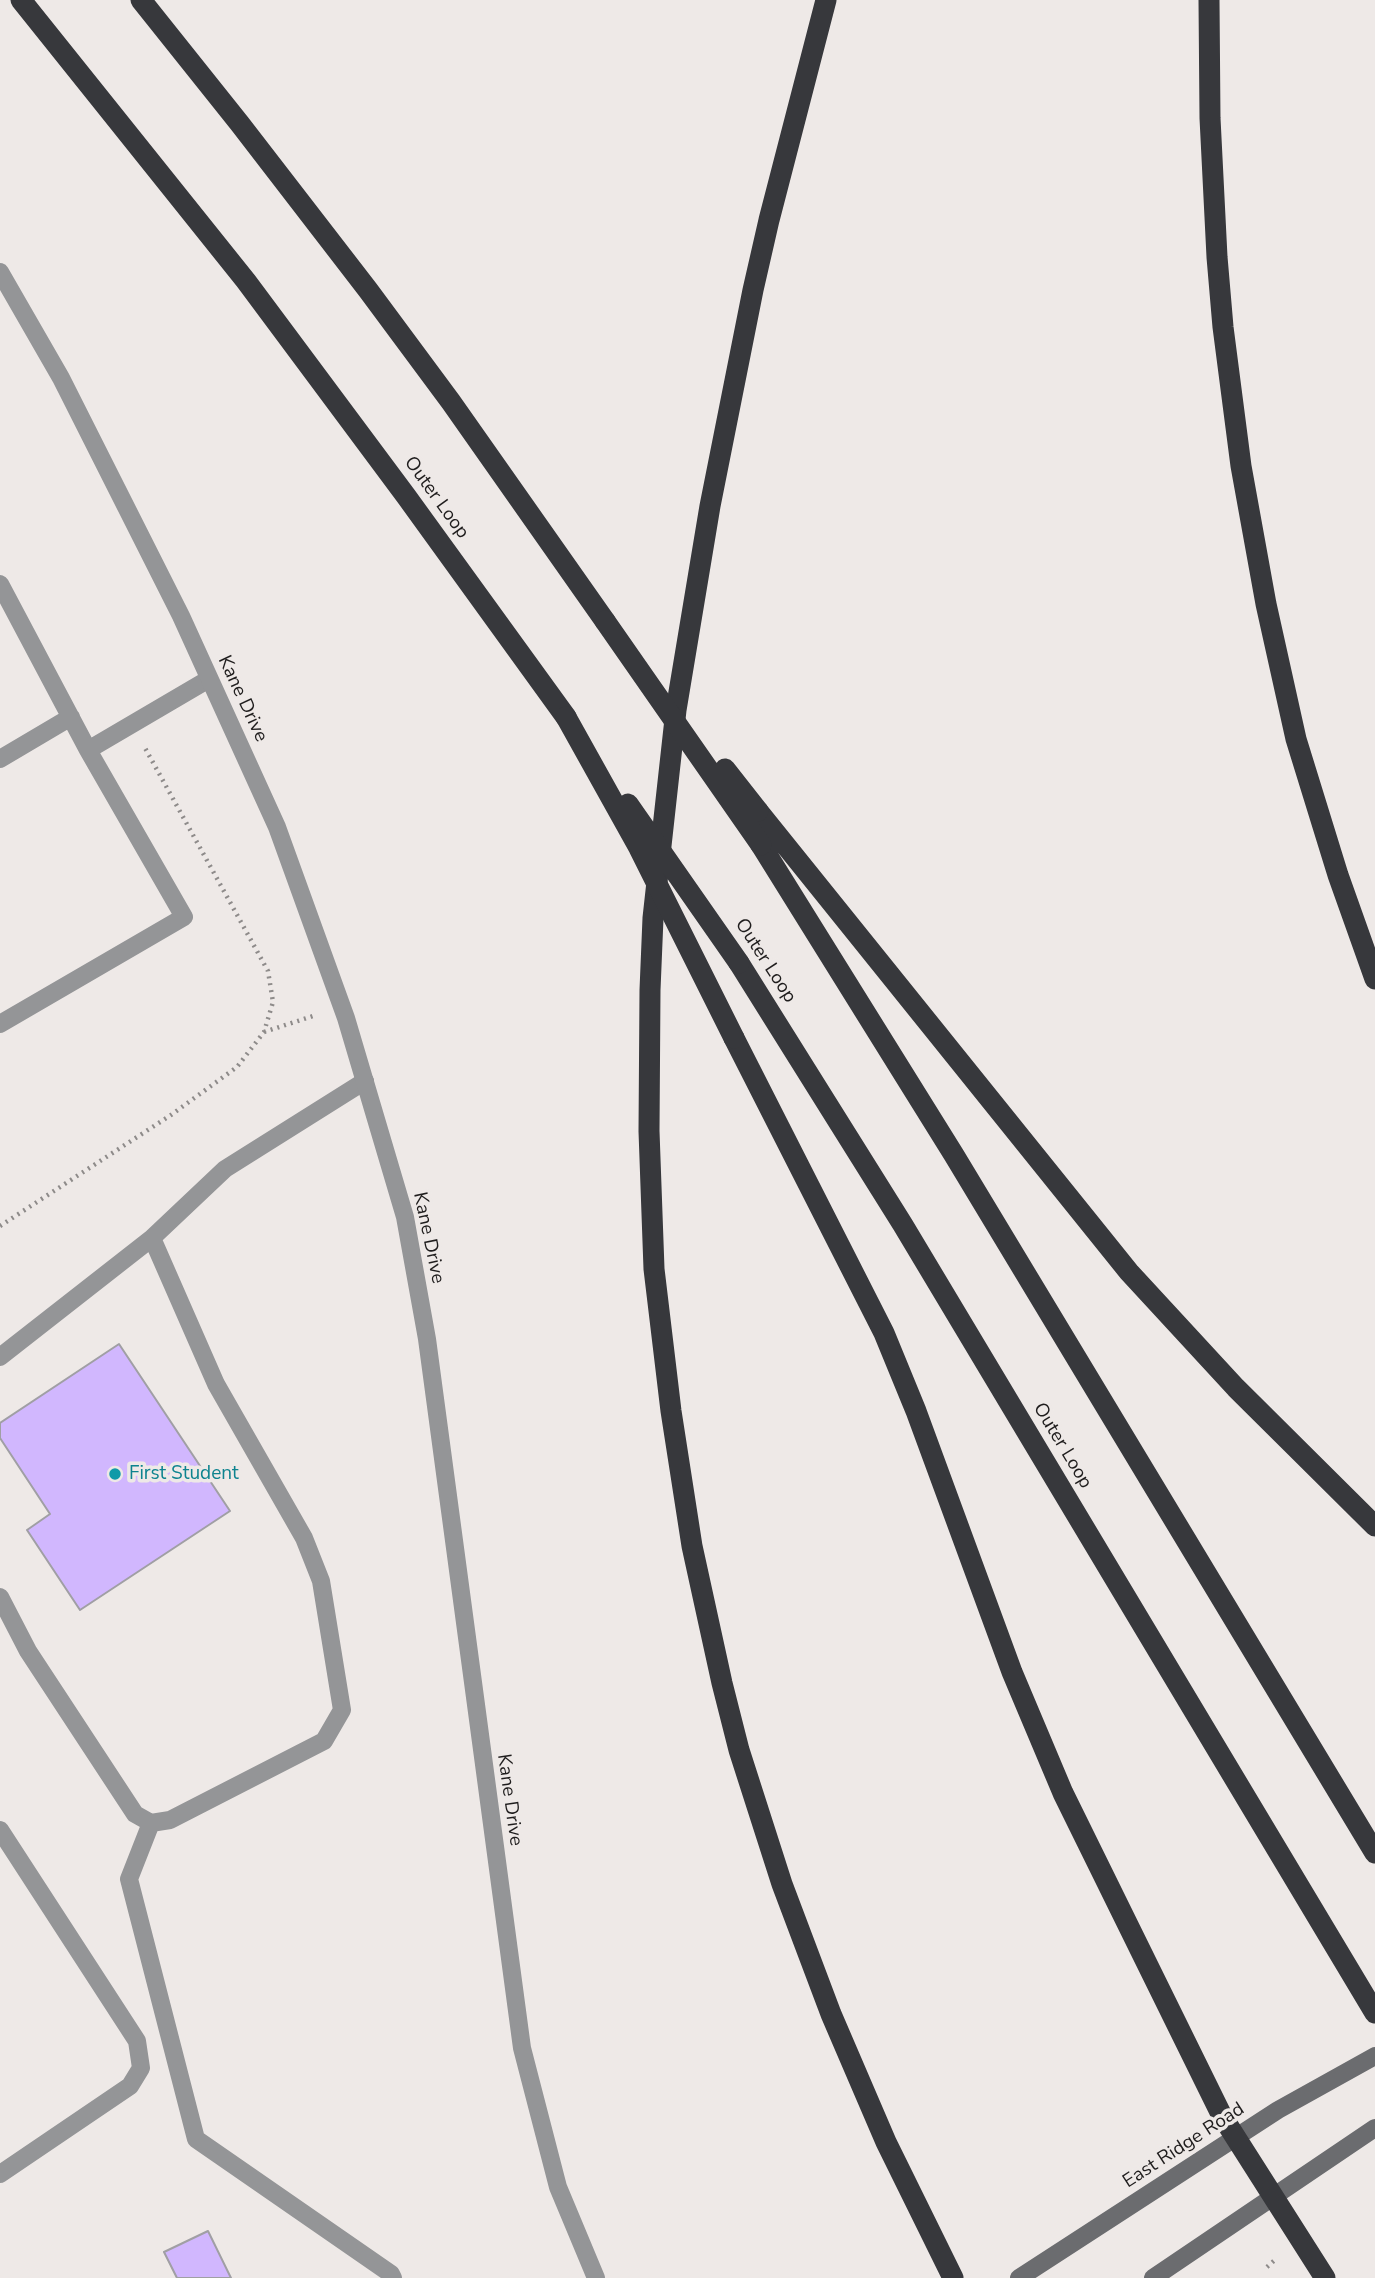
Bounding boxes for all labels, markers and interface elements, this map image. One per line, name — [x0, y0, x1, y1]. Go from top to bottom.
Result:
street label: Outer Loop — [399, 452, 473, 544]
street label: Kane Drive — [212, 652, 272, 746]
street label: Outer Loop — [729, 915, 801, 1007]
street label: Kane Drive — [407, 1190, 449, 1286]
street label: Outer Loop — [1028, 1399, 1096, 1493]
place label: First Student — [129, 1463, 239, 1485]
marker: First Student — [107, 1466, 123, 1482]
street label: Kane Drive — [491, 1752, 527, 1848]
street label: East Ridge Road — [1119, 2098, 1249, 2194]

